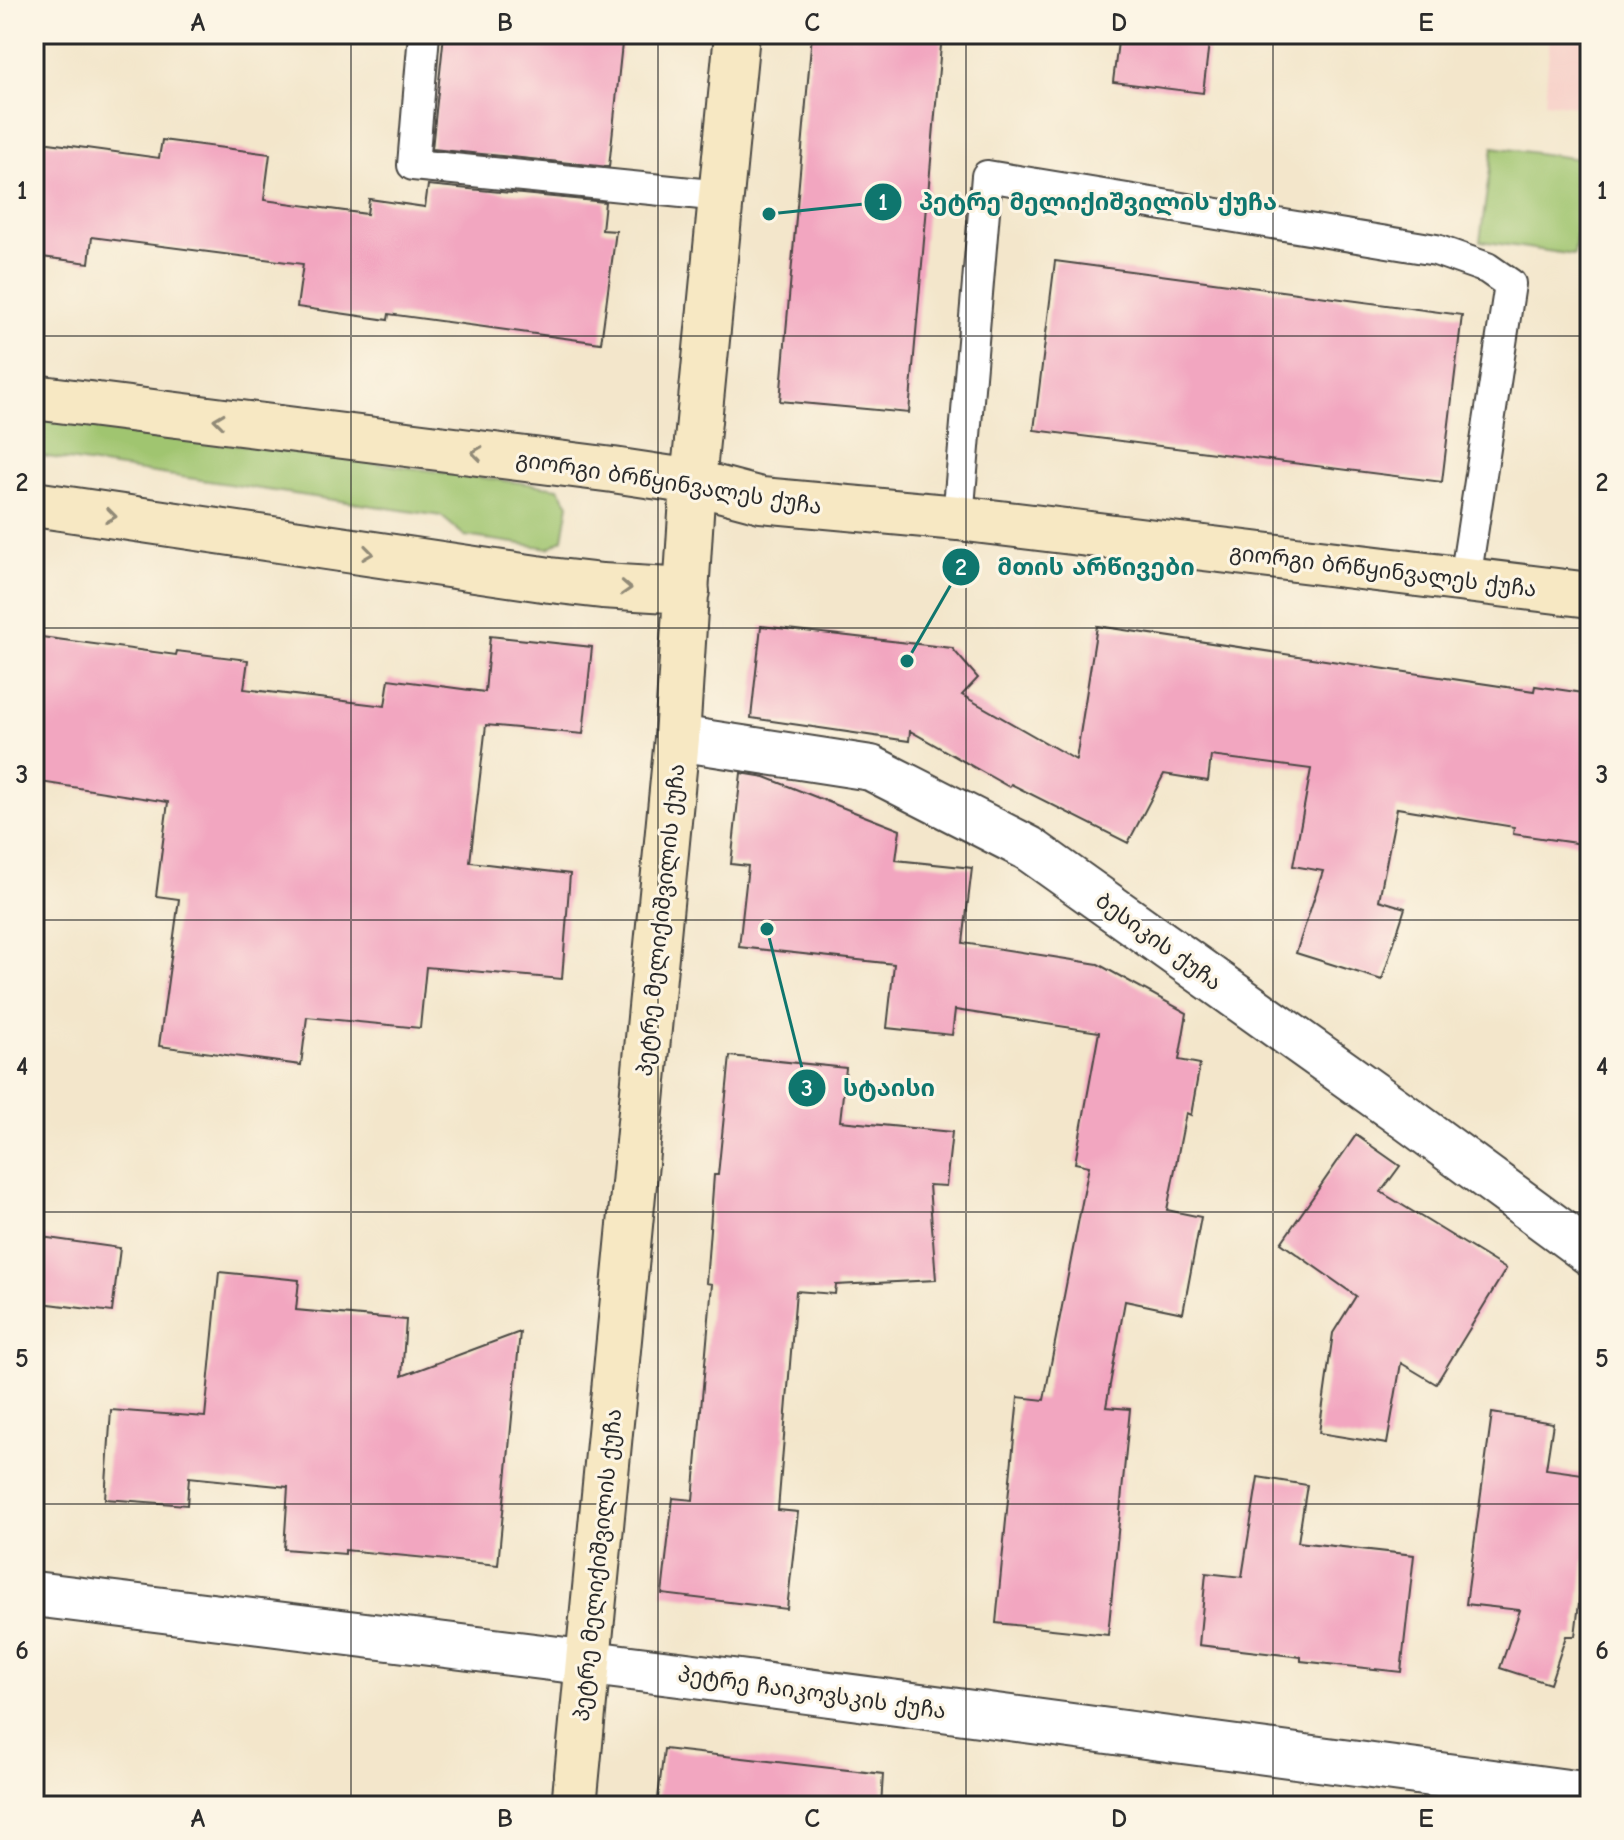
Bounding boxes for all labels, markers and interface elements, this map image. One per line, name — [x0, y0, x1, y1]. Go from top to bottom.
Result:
text: A — [191, 8, 206, 38]
text: B — [497, 8, 513, 38]
text: C — [804, 8, 820, 38]
text: D — [1111, 8, 1127, 38]
text: E — [1418, 8, 1434, 38]
text: 1 — [17, 176, 27, 206]
text: 1 — [1597, 176, 1607, 206]
callout: პეტრე მელიქიშვილის ქუჩა — [863, 178, 1293, 226]
text: 1 — [878, 188, 888, 216]
text: პეტრე მელიქიშვილის ქუჩა — [919, 188, 1277, 216]
one-way arrow — [212, 412, 225, 429]
one-way arrow — [470, 444, 483, 461]
street label: გიორგი ბრწყინვალეს ქუჩა — [514, 446, 824, 520]
text: 2 — [16, 468, 28, 498]
text: 2 — [1596, 468, 1608, 498]
one-way arrow — [104, 507, 118, 524]
street label: გიორგი ბრწყინვალეს ქუჩა — [1228, 539, 1538, 603]
callout: მთის არწივები — [941, 543, 1211, 591]
one-way arrow — [362, 544, 375, 561]
text: 2 — [955, 553, 967, 581]
text: მთის არწივები — [997, 553, 1195, 581]
one-way arrow — [620, 579, 633, 596]
text: 3 — [16, 760, 28, 790]
text: 3 — [1596, 760, 1608, 790]
street label: პეტრე მელიქიშვილის ქუჩა — [632, 762, 690, 1078]
street label: ბესიკის ქუჩა — [1091, 888, 1226, 996]
text: 4 — [16, 1052, 28, 1082]
text: 4 — [1596, 1052, 1608, 1082]
callout: სტაისი — [787, 1064, 951, 1112]
text: 3 — [801, 1074, 813, 1102]
text: სტაისი — [843, 1074, 935, 1102]
text: 5 — [15, 1344, 29, 1374]
text: 5 — [1595, 1344, 1609, 1374]
street label: პეტრე მელიქიშვილის ქუჩა — [569, 1407, 627, 1723]
text: 6 — [15, 1636, 29, 1666]
text: 6 — [1595, 1636, 1609, 1666]
street label: პეტრე ჩაიკოვსკის ქუჩა — [676, 1661, 947, 1725]
text: A — [191, 1804, 206, 1834]
text: B — [497, 1804, 513, 1834]
text: C — [804, 1804, 820, 1834]
text: D — [1111, 1804, 1127, 1834]
text: E — [1418, 1804, 1434, 1834]

